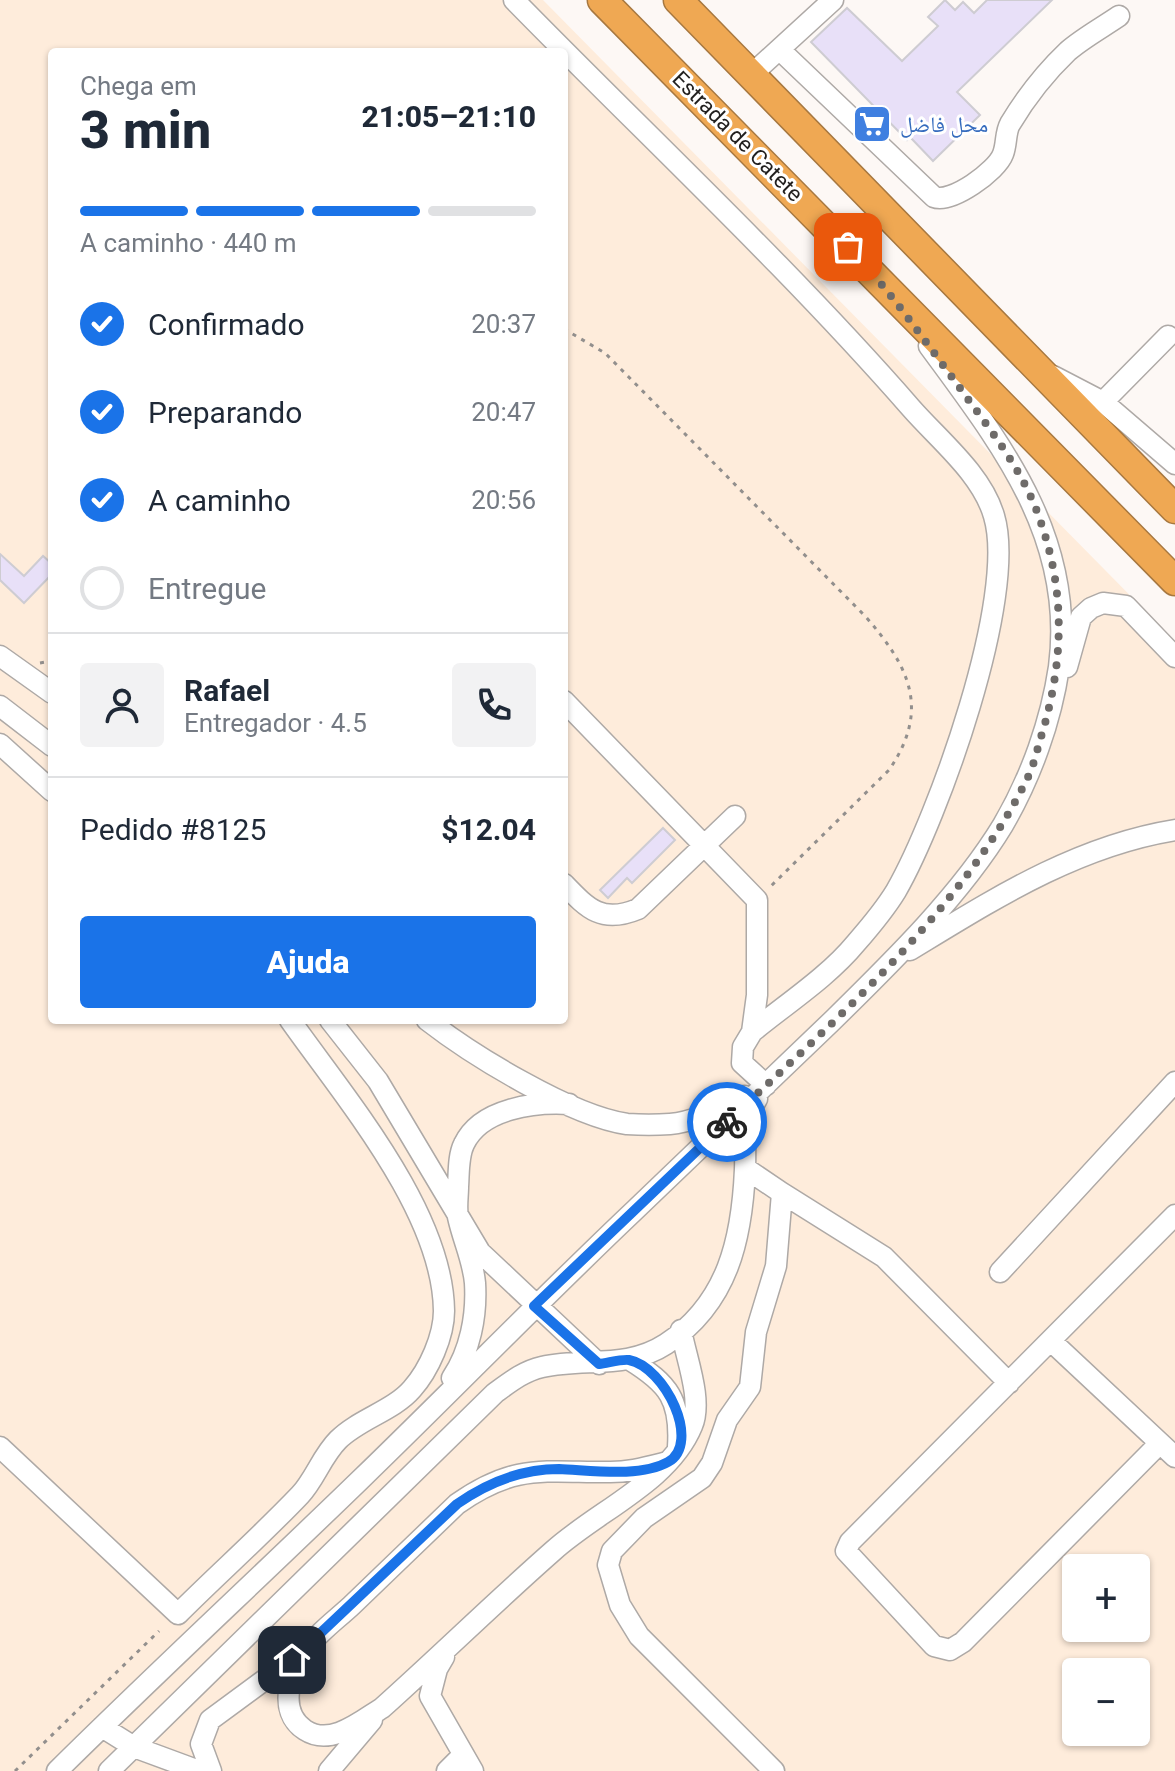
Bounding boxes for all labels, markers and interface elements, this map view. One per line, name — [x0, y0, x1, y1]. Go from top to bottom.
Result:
street label: Estrada de Catete — [667, 66, 808, 207]
text: Chega em — [80, 71, 197, 101]
text: 21:05–21:10 — [361, 99, 536, 134]
text: 3 min — [80, 100, 211, 161]
supermarket icon: محل فاضل — [851, 103, 893, 145]
place label: محل فاضل — [900, 112, 988, 138]
pin — [814, 213, 882, 281]
icon: bag — [826, 225, 870, 269]
text: A caminho · 440 m — [80, 228, 297, 258]
icon: check — [80, 302, 124, 346]
text: Confirmado — [148, 307, 305, 342]
text: 20:37 — [471, 309, 536, 339]
icon: check — [80, 390, 124, 434]
text: Preparando — [148, 395, 302, 430]
text: 20:47 — [471, 397, 536, 427]
icon: check — [80, 478, 124, 522]
text: A caminho — [148, 483, 291, 518]
text: 20:56 — [471, 485, 536, 515]
text: Entregue — [148, 571, 267, 606]
button: person — [80, 663, 164, 747]
button: phone — [452, 663, 536, 747]
text: Rafael — [184, 673, 270, 708]
text: Entregador · 4.5 — [184, 708, 367, 738]
text: Pedido #8125 — [80, 812, 266, 847]
text: $12.04 — [441, 812, 536, 847]
button: Ajuda — [80, 916, 536, 1008]
courier — [687, 1082, 767, 1162]
icon: bike — [705, 1100, 749, 1144]
map controls — [1062, 1554, 1150, 1746]
button: + — [1062, 1554, 1150, 1642]
pin — [258, 1626, 326, 1694]
icon: home — [270, 1638, 314, 1682]
button: − — [1062, 1658, 1150, 1746]

